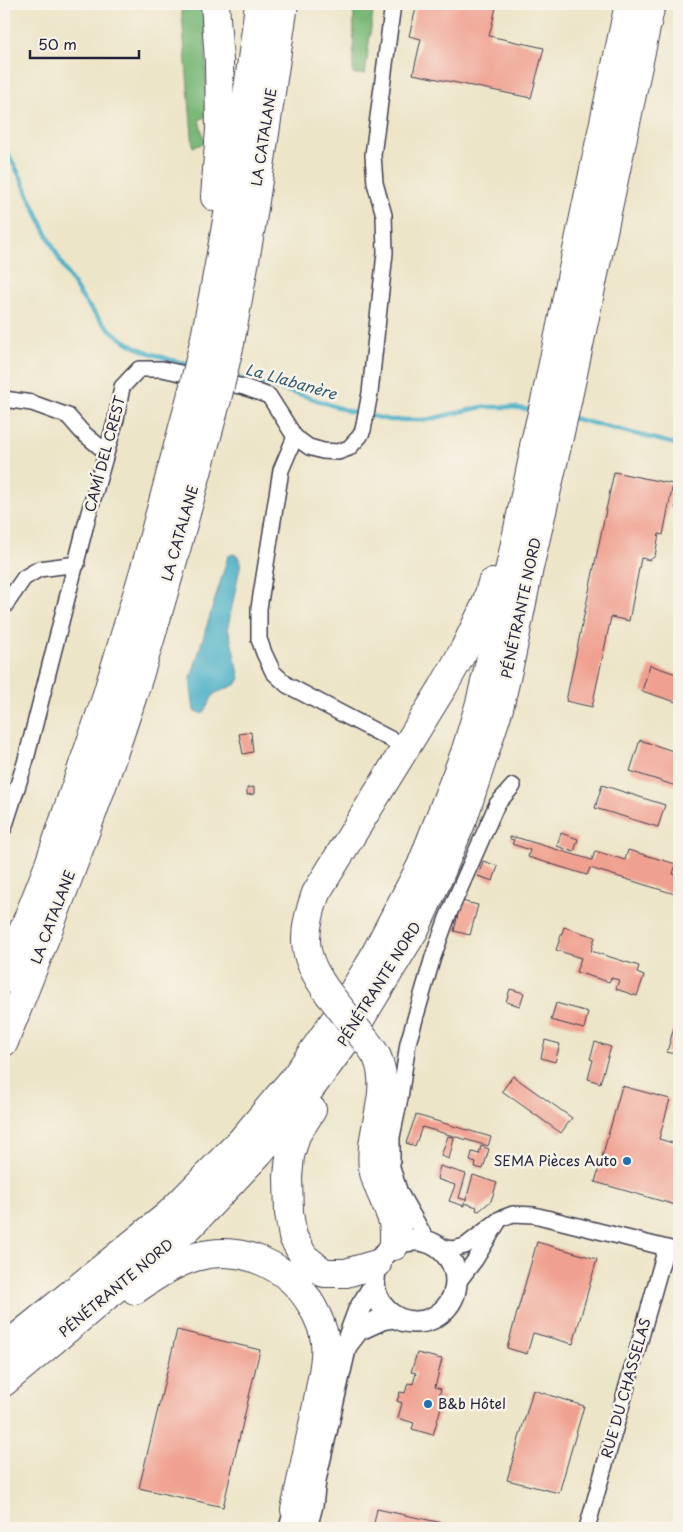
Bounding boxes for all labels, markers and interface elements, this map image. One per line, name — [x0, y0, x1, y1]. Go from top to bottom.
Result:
scale bar — [30, 28, 139, 60]
text: 50 m — [38, 32, 77, 55]
street label: LA CATALANE — [245, 86, 282, 187]
water label: La Llabanère — [243, 357, 340, 405]
street label: CAMÍ DEL CREST — [79, 393, 130, 514]
street label: LA CATALANE — [156, 482, 203, 583]
street label: PÉNÉTRANTE NORD — [495, 535, 546, 680]
street label: LA CATALANE — [25, 867, 80, 967]
street label: PÉNÉTRANTE NORD — [332, 917, 426, 1050]
place label: SEMA Pièces Auto — [493, 1150, 617, 1171]
marker: SEMA Pièces Auto — [621, 1155, 633, 1167]
street label: PÉNÉTRANTE NORD — [54, 1233, 177, 1342]
street label: RUE DU CHASSELAS — [595, 1315, 656, 1460]
place label: B&b Hôtel — [438, 1393, 506, 1414]
marker: B&b Hôtel — [422, 1398, 434, 1410]

